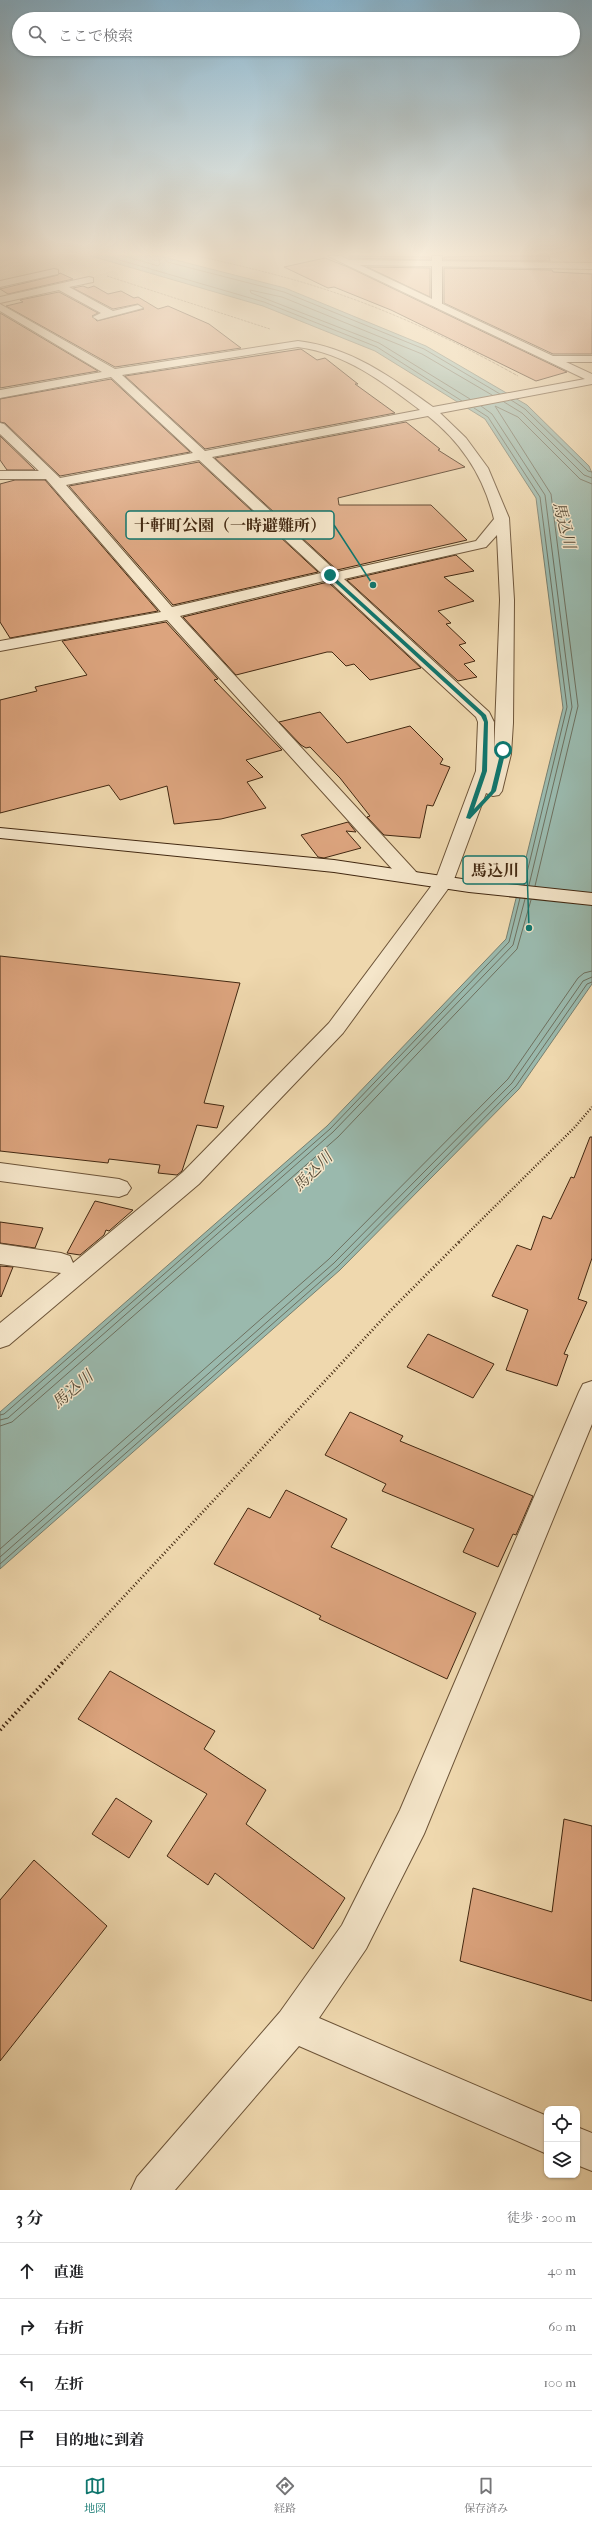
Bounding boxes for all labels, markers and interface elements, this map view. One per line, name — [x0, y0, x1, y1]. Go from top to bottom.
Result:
search box — [12, 12, 580, 56]
icon: search — [26, 23, 48, 45]
text: ここで検索 — [58, 27, 133, 45]
water label: 馬込川 — [549, 500, 580, 553]
callout: 十軒町公園（一時避難所） — [126, 511, 334, 539]
text: 十軒町公園（一時避難所） — [134, 516, 326, 535]
route end — [321, 566, 339, 584]
route start — [494, 741, 512, 759]
callout: 馬込川 — [463, 856, 527, 884]
text: 馬込川 — [471, 861, 519, 880]
water label: 馬込川 — [289, 1146, 337, 1195]
water label: 馬込川 — [48, 1365, 98, 1412]
map controls — [544, 2106, 580, 2178]
button: locate — [544, 2106, 580, 2142]
button: layers — [544, 2142, 580, 2178]
text: 3 分 — [16, 2208, 44, 2228]
text: 徒歩 · 200 m — [507, 2210, 576, 2225]
icon: ahead — [16, 2260, 38, 2282]
text: 直進 — [54, 2263, 84, 2281]
text: 40 m — [548, 2263, 576, 2278]
icon: right — [16, 2316, 38, 2338]
text: 右折 — [54, 2319, 84, 2337]
text: 60 m — [548, 2319, 576, 2334]
icon: left — [16, 2372, 38, 2394]
text: 左折 — [54, 2375, 84, 2393]
text: 100 m — [543, 2375, 576, 2390]
icon: arrive — [16, 2428, 38, 2450]
text: 目的地に到着 — [54, 2431, 144, 2449]
tab: 地図 — [84, 2475, 106, 2515]
tab: 経路 — [274, 2475, 296, 2515]
tab: 保存済み — [464, 2475, 508, 2515]

